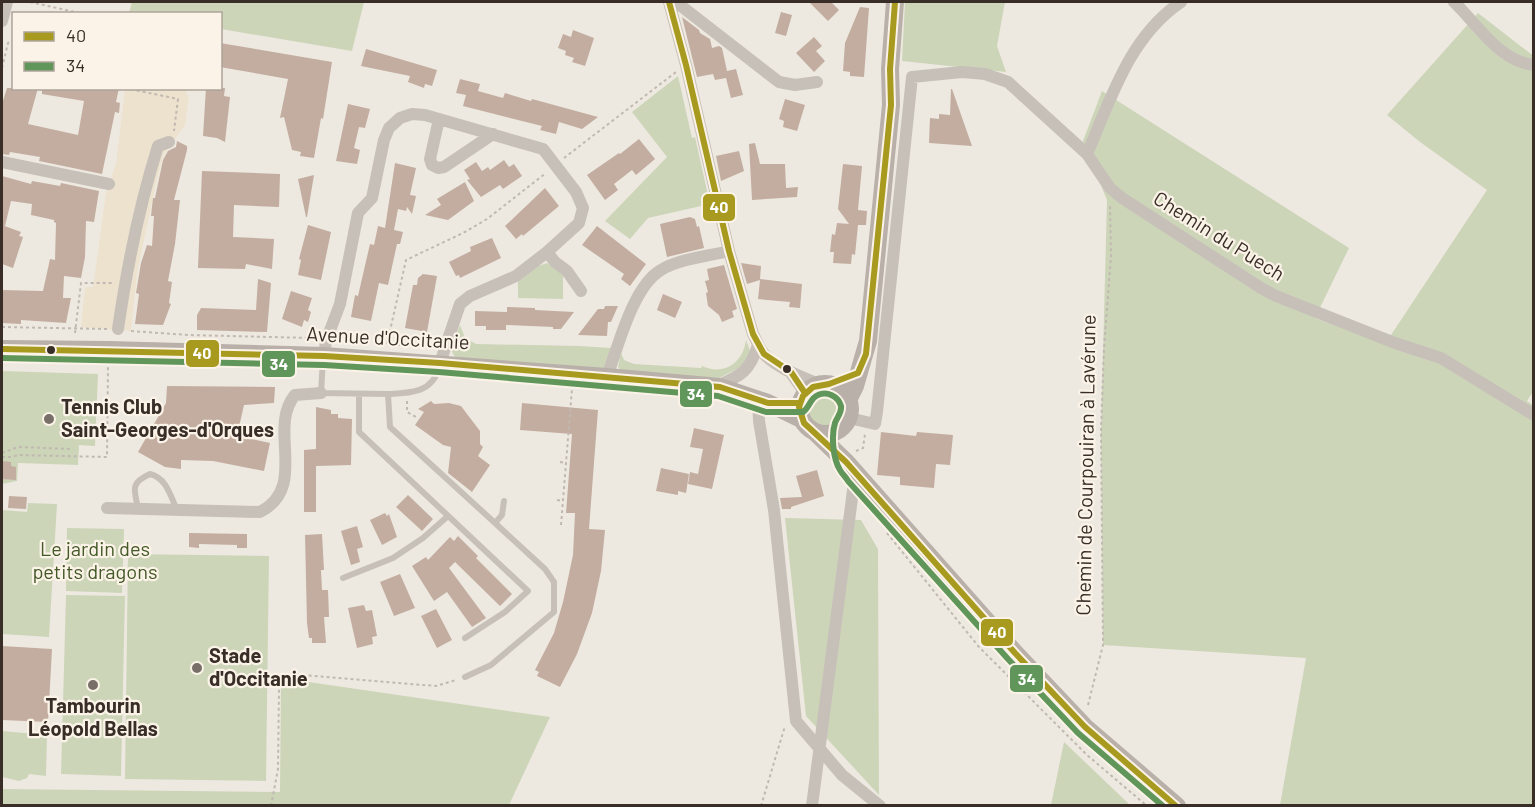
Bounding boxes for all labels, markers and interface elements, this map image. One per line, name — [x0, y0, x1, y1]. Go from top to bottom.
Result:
legend — [12, 12, 222, 90]
text: 40 — [66, 24, 86, 46]
text: 34 — [66, 54, 85, 76]
street label: Chemin du Puech — [1150, 185, 1289, 285]
line badge: 40 — [702, 193, 736, 222]
text: 40 — [710, 197, 728, 216]
street label: Chemin de Courpouiran à Lavérune — [1070, 314, 1100, 616]
street label: Avenue d'Occitanie — [306, 321, 470, 353]
line badge: 40 — [185, 339, 220, 368]
text: 40 — [193, 343, 211, 362]
unlabelled marker — [45, 344, 57, 356]
line badge: 34 — [261, 350, 296, 378]
text: 34 — [270, 354, 288, 373]
unlabelled marker — [781, 363, 793, 375]
line badge: 34 — [679, 380, 713, 408]
text: 34 — [687, 384, 705, 403]
place label: Tennis Club Saint-Georges-d'Orques — [61, 394, 274, 441]
marker: Tennis Club Saint-Georges-d'Orques — [42, 412, 56, 426]
park label: Le jardin des petits dragons — [32, 536, 158, 583]
line badge: 40 — [980, 618, 1014, 647]
text: 40 — [988, 622, 1006, 641]
place label: Stade d'Occitanie — [209, 643, 308, 690]
marker: Stade d'Occitanie — [190, 661, 204, 675]
line badge: 34 — [1009, 664, 1044, 693]
text: 34 — [1018, 669, 1036, 688]
marker: Tambourin Léopold Bellas — [86, 678, 100, 692]
place label: Tambourin Léopold Bellas — [28, 693, 158, 740]

